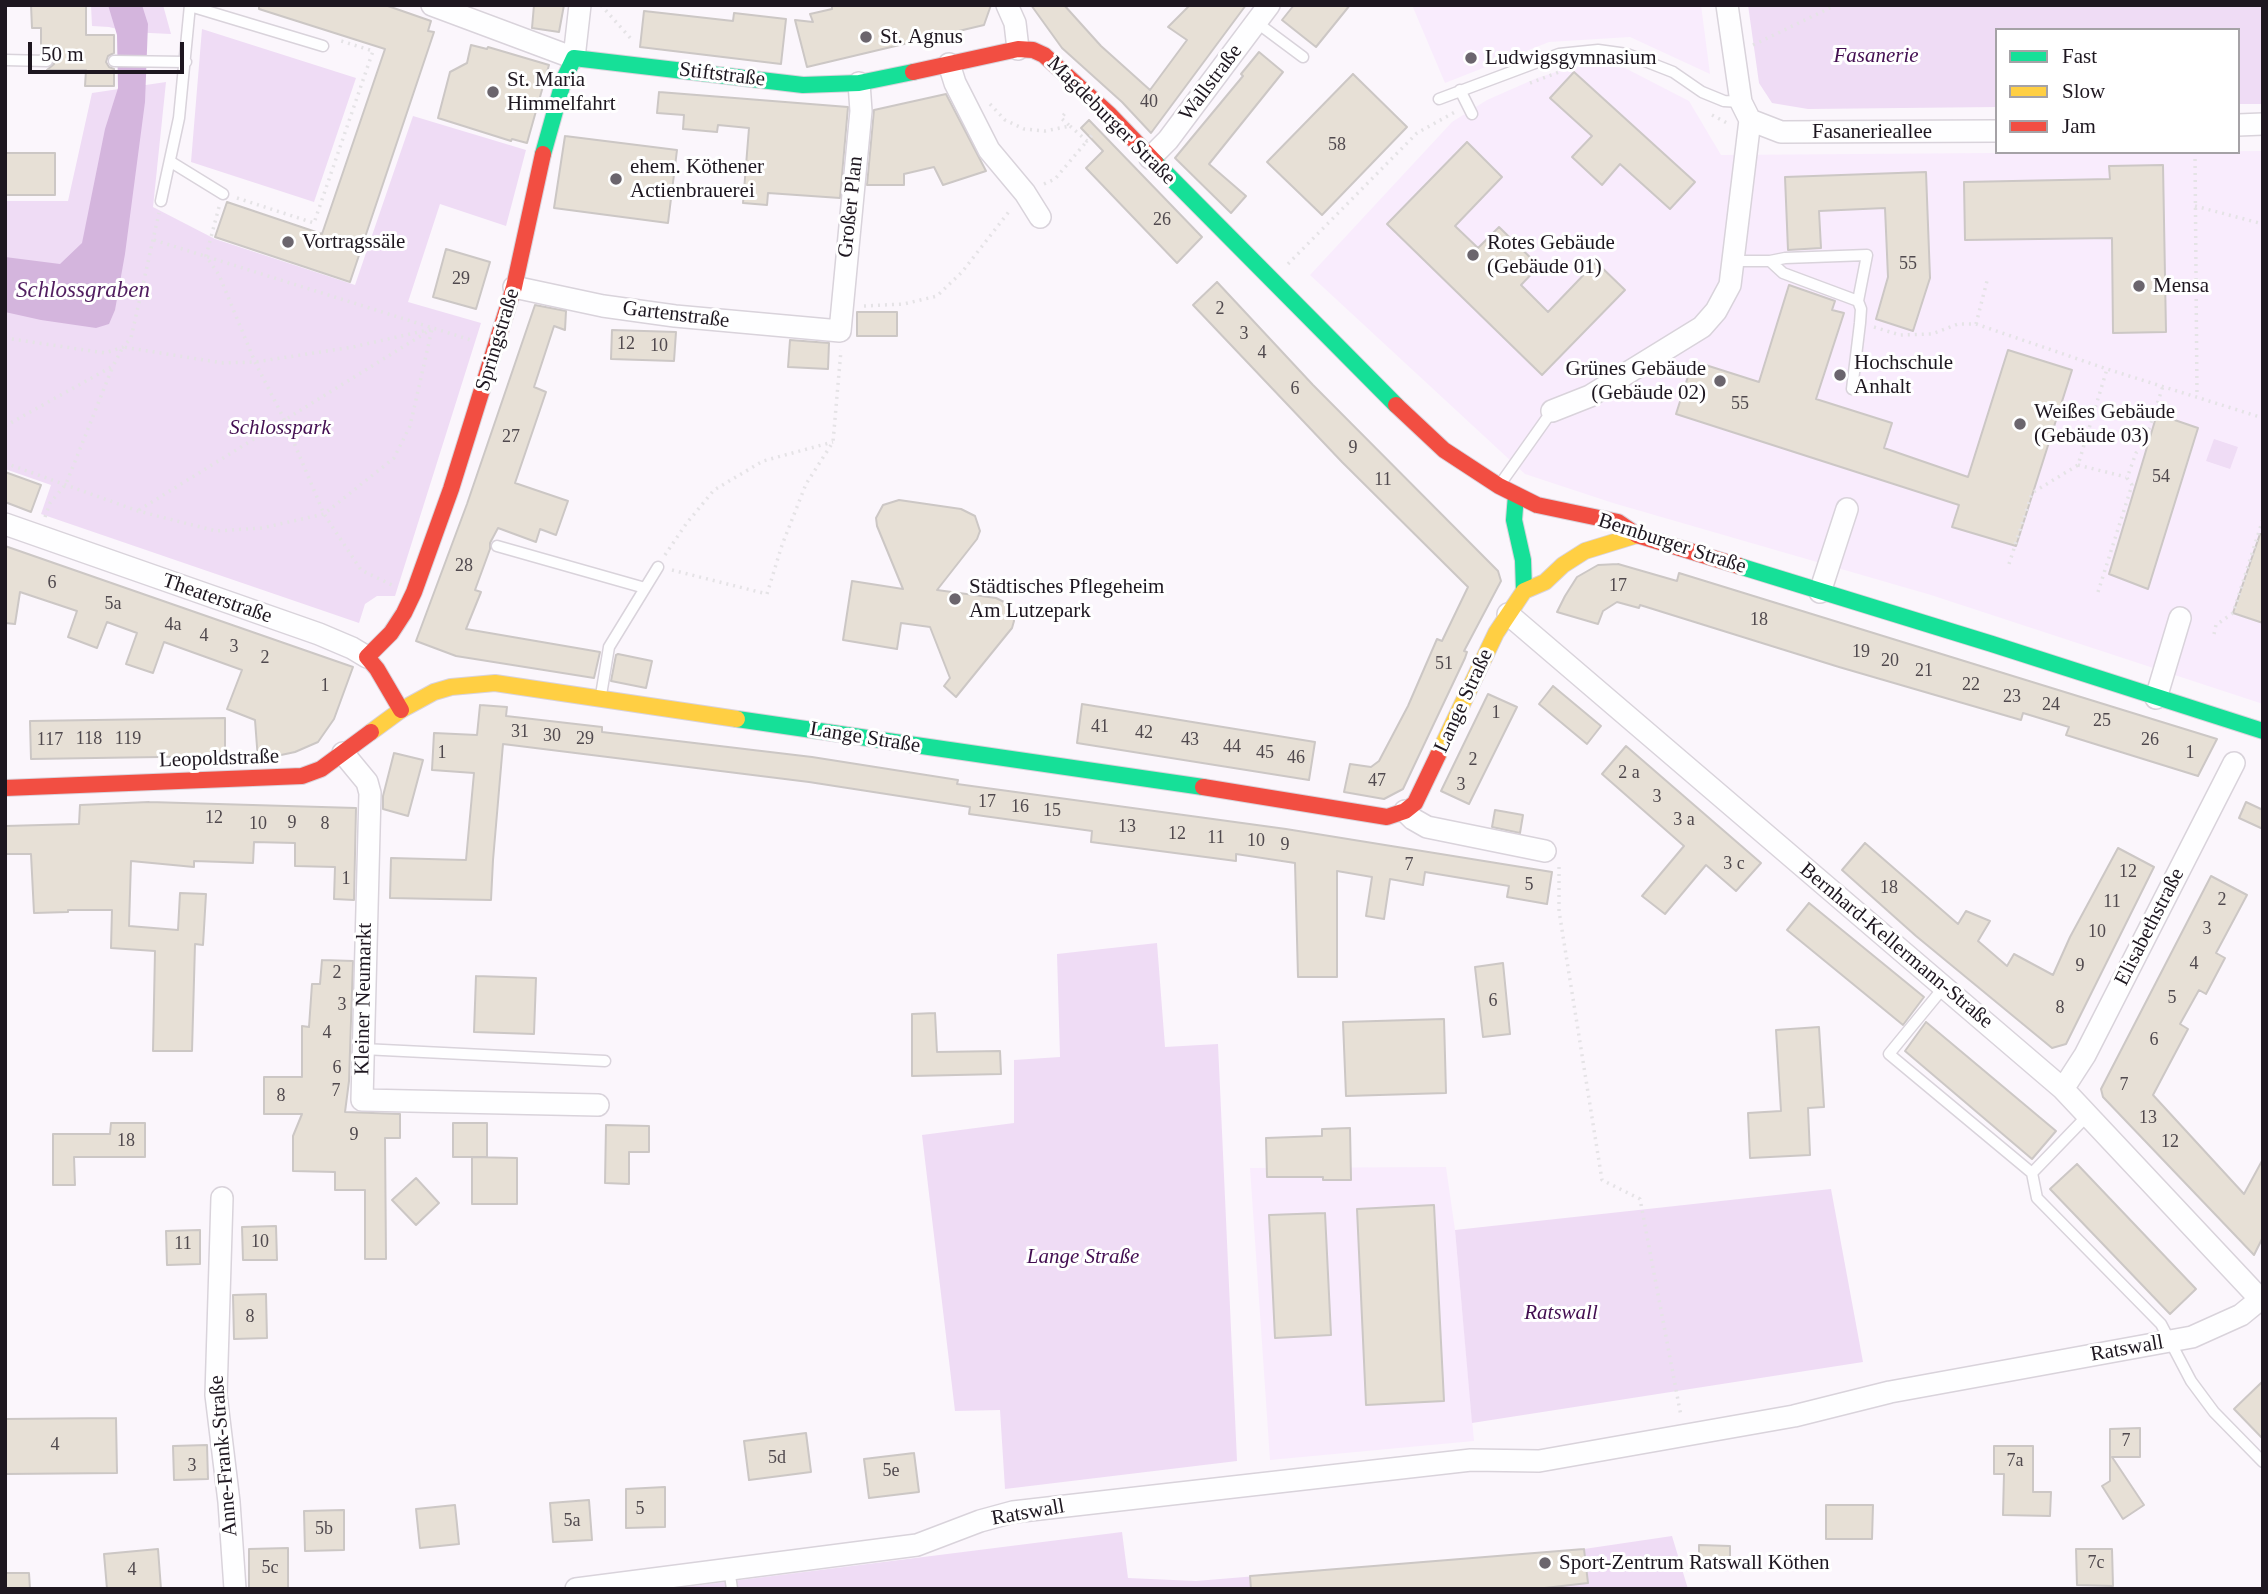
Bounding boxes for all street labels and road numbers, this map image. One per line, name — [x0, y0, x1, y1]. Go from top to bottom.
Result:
street label: Wallstraße — [1174, 40, 1248, 126]
street label: Magdeburger Straße — [1041, 51, 1181, 191]
street label: Stiftstraße — [678, 57, 766, 93]
street label: Fasanerieallee — [1812, 119, 1932, 145]
street label: Großer Plan — [833, 155, 869, 259]
street label: Springstraße — [470, 286, 526, 394]
street label: Gartenstraße — [621, 296, 731, 334]
street label: Bernburger Straße — [1595, 508, 1749, 580]
street label: Theaterstraße — [159, 568, 275, 630]
street label: Lange Straße — [1429, 645, 1499, 757]
street label: Lange Straße — [808, 717, 922, 759]
street label: Leopoldstraße — [159, 744, 279, 774]
street label: Bernhard-Kellermann-Straße — [1794, 858, 1998, 1034]
street label: Elisabethstraße — [2110, 864, 2190, 990]
street label: Kleiner Neumarkt — [350, 923, 378, 1075]
street label: Ratswall — [2089, 1330, 2165, 1368]
street label: Anne-Frank-Straße — [204, 1374, 244, 1538]
street label: Ratswall — [990, 1494, 1066, 1532]

